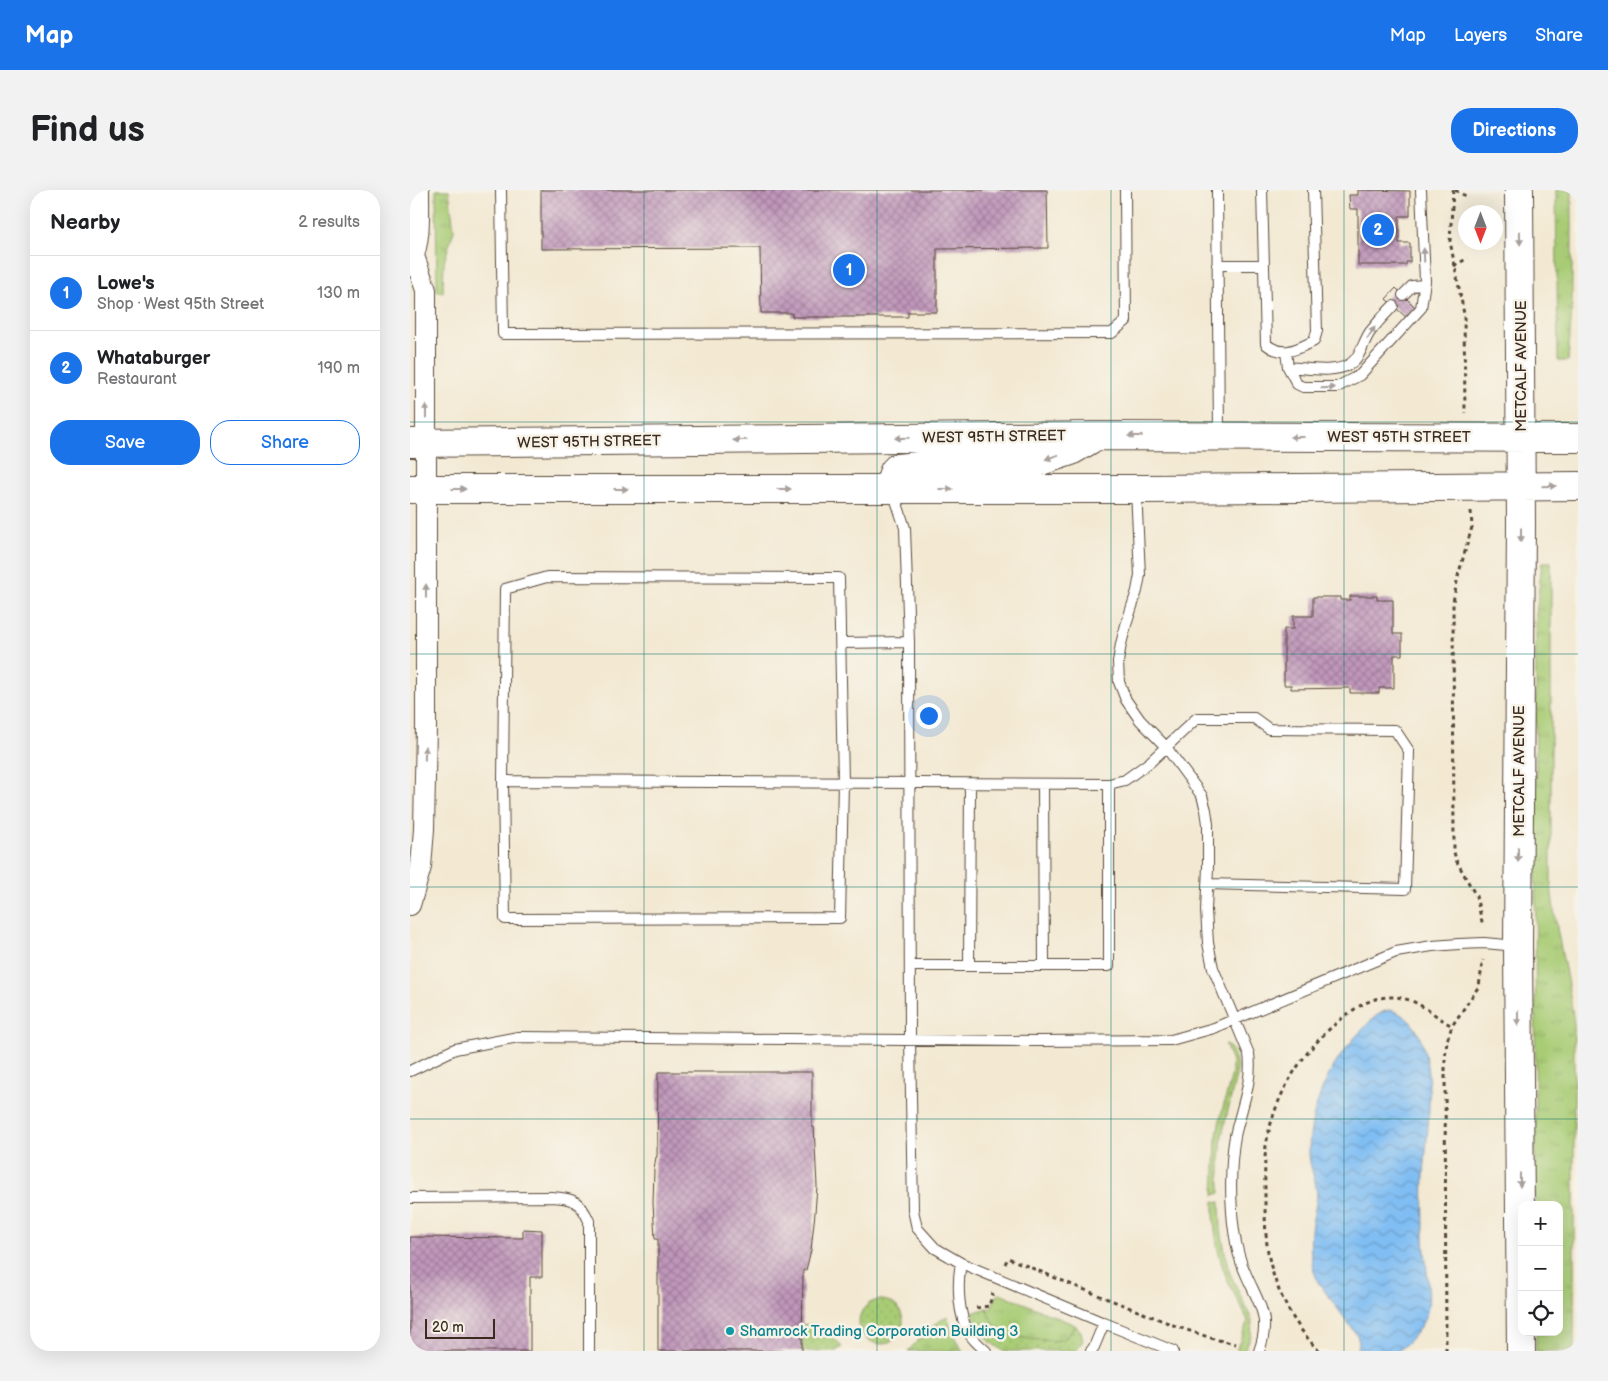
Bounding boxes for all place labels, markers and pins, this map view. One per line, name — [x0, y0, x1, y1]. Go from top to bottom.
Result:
pin: 2 — [1362, 211, 1394, 249]
pin: 1 — [833, 251, 865, 289]
place label: Shamrock Trading Corporation Building 3 — [740, 1322, 1018, 1341]
marker: Shamrock Trading Corporation Building 3 — [724, 1325, 736, 1337]

